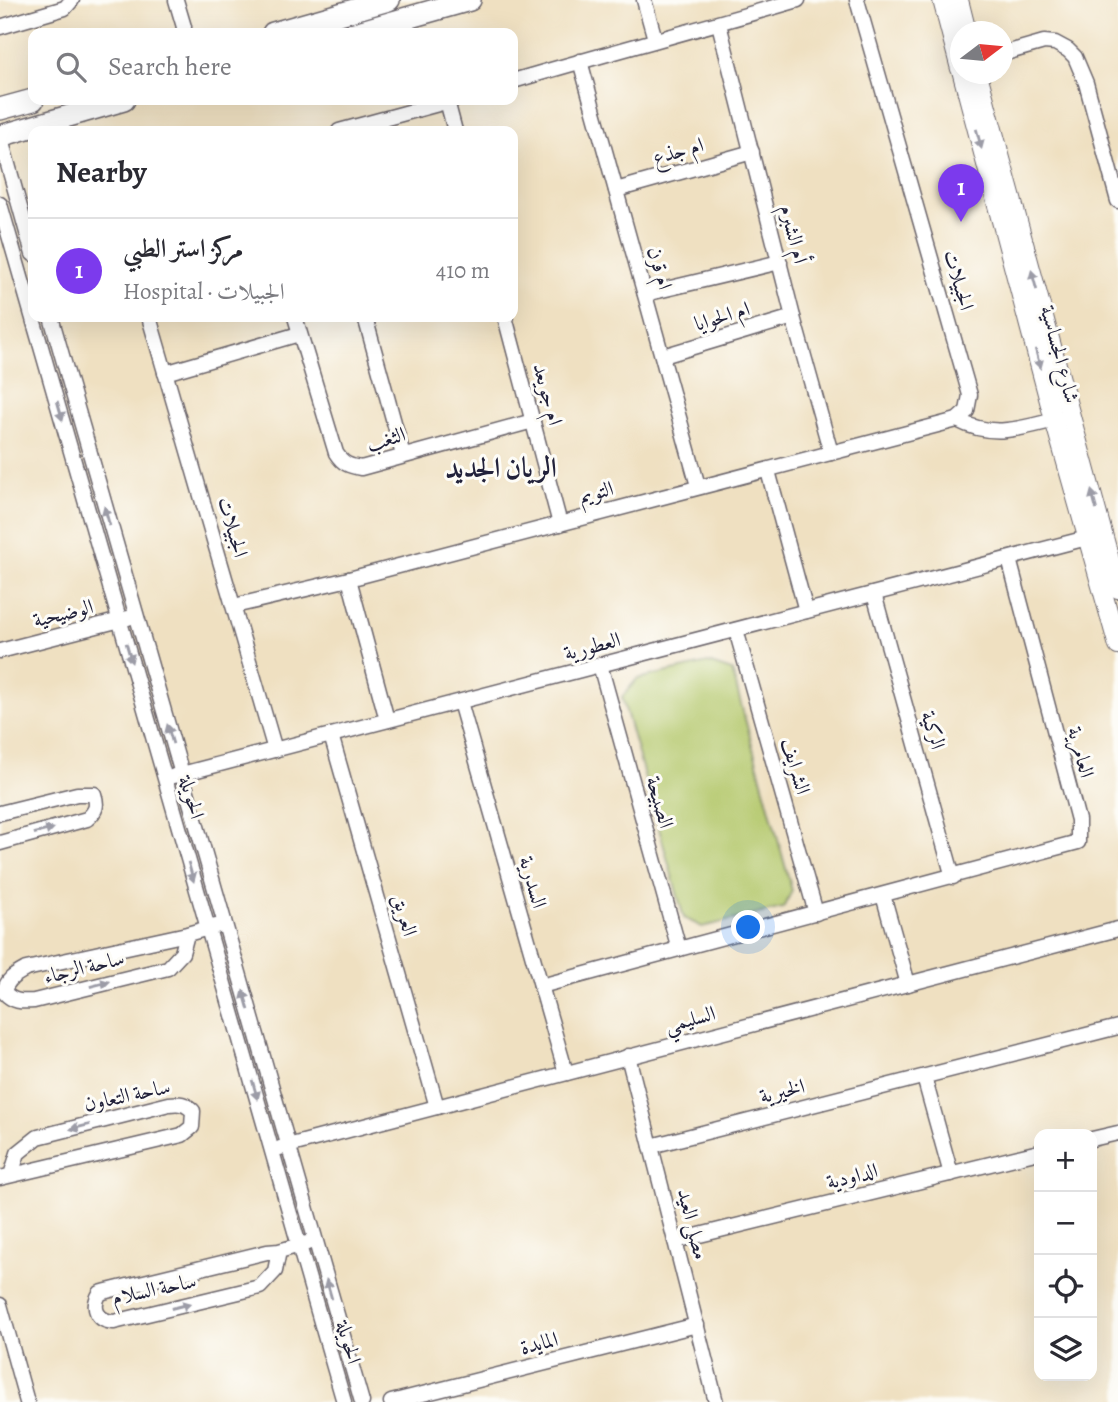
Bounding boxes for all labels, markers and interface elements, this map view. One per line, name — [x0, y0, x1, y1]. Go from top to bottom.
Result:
north arrow — [950, 21, 1013, 84]
search box — [28, 28, 518, 105]
icon: search — [52, 48, 90, 86]
text: Search here — [108, 49, 232, 84]
one-way arrow — [974, 129, 985, 151]
street label: ام جذع — [649, 130, 708, 175]
text: Nearby — [56, 152, 147, 192]
pin: 1 — [938, 164, 984, 222]
street label: أم الشبرم — [769, 201, 816, 267]
text: مركز استر الطبي — [123, 231, 243, 266]
street label: ام قرن — [637, 243, 679, 294]
street label: الجبيلات — [937, 246, 981, 314]
text: 1 — [75, 255, 83, 286]
text: 410 m — [436, 255, 490, 286]
one-way arrow — [1028, 269, 1039, 291]
text: Hospital · الجبيلات — [123, 276, 285, 307]
street label: ام الحوايا — [691, 294, 754, 341]
street label: شارع الجساسية — [1030, 302, 1086, 407]
one-way arrow — [1033, 348, 1044, 370]
street label: ام جويعد — [522, 360, 570, 429]
one-way arrow — [55, 400, 65, 421]
street label: الثغب — [363, 420, 409, 458]
district label: الريان الجديد — [445, 449, 557, 487]
street label: التويم — [576, 474, 617, 514]
one-way arrow — [1088, 489, 1098, 510]
street label: الجبيلات — [211, 493, 255, 561]
one-way arrow — [102, 505, 112, 526]
street label: الوضيحية — [30, 592, 96, 634]
street label: العطورية — [561, 625, 623, 667]
one-way arrow — [125, 643, 135, 664]
street label: الركية — [914, 707, 952, 753]
street label: العامرية — [1060, 723, 1101, 781]
one-way arrow — [164, 724, 174, 745]
street label: الشرايف — [775, 735, 817, 797]
street label: الحويلة — [172, 771, 212, 822]
street label: الصبيحة — [639, 773, 681, 831]
one-way arrow — [33, 825, 54, 835]
street label: السدرية — [512, 853, 554, 911]
one-way arrow — [187, 861, 197, 882]
street label: العريق — [386, 891, 424, 939]
your location — [731, 910, 765, 944]
street label: ساحة الرجاء — [41, 943, 127, 991]
one-way arrow — [90, 978, 112, 989]
one-way arrow — [241, 989, 251, 1010]
street label: السليمي — [662, 999, 720, 1045]
street label: ساحة التعاون — [81, 1072, 173, 1118]
street label: الخيرية — [756, 1072, 808, 1110]
one-way arrow — [250, 1080, 260, 1101]
one-way arrow — [68, 1122, 90, 1133]
map controls — [1034, 1129, 1097, 1381]
button: + — [1034, 1129, 1097, 1192]
street label: الداودية — [823, 1156, 881, 1196]
street label: مصلى العيد — [669, 1186, 715, 1263]
button: − — [1034, 1192, 1097, 1255]
button: locate — [1034, 1255, 1097, 1318]
street label: ساحة السلام — [109, 1266, 200, 1316]
one-way arrow — [324, 1279, 334, 1300]
one-way arrow — [170, 1300, 192, 1311]
street label: الحويلة — [329, 1316, 369, 1367]
button: layers — [1034, 1318, 1097, 1381]
street label: المايدة — [517, 1325, 561, 1361]

